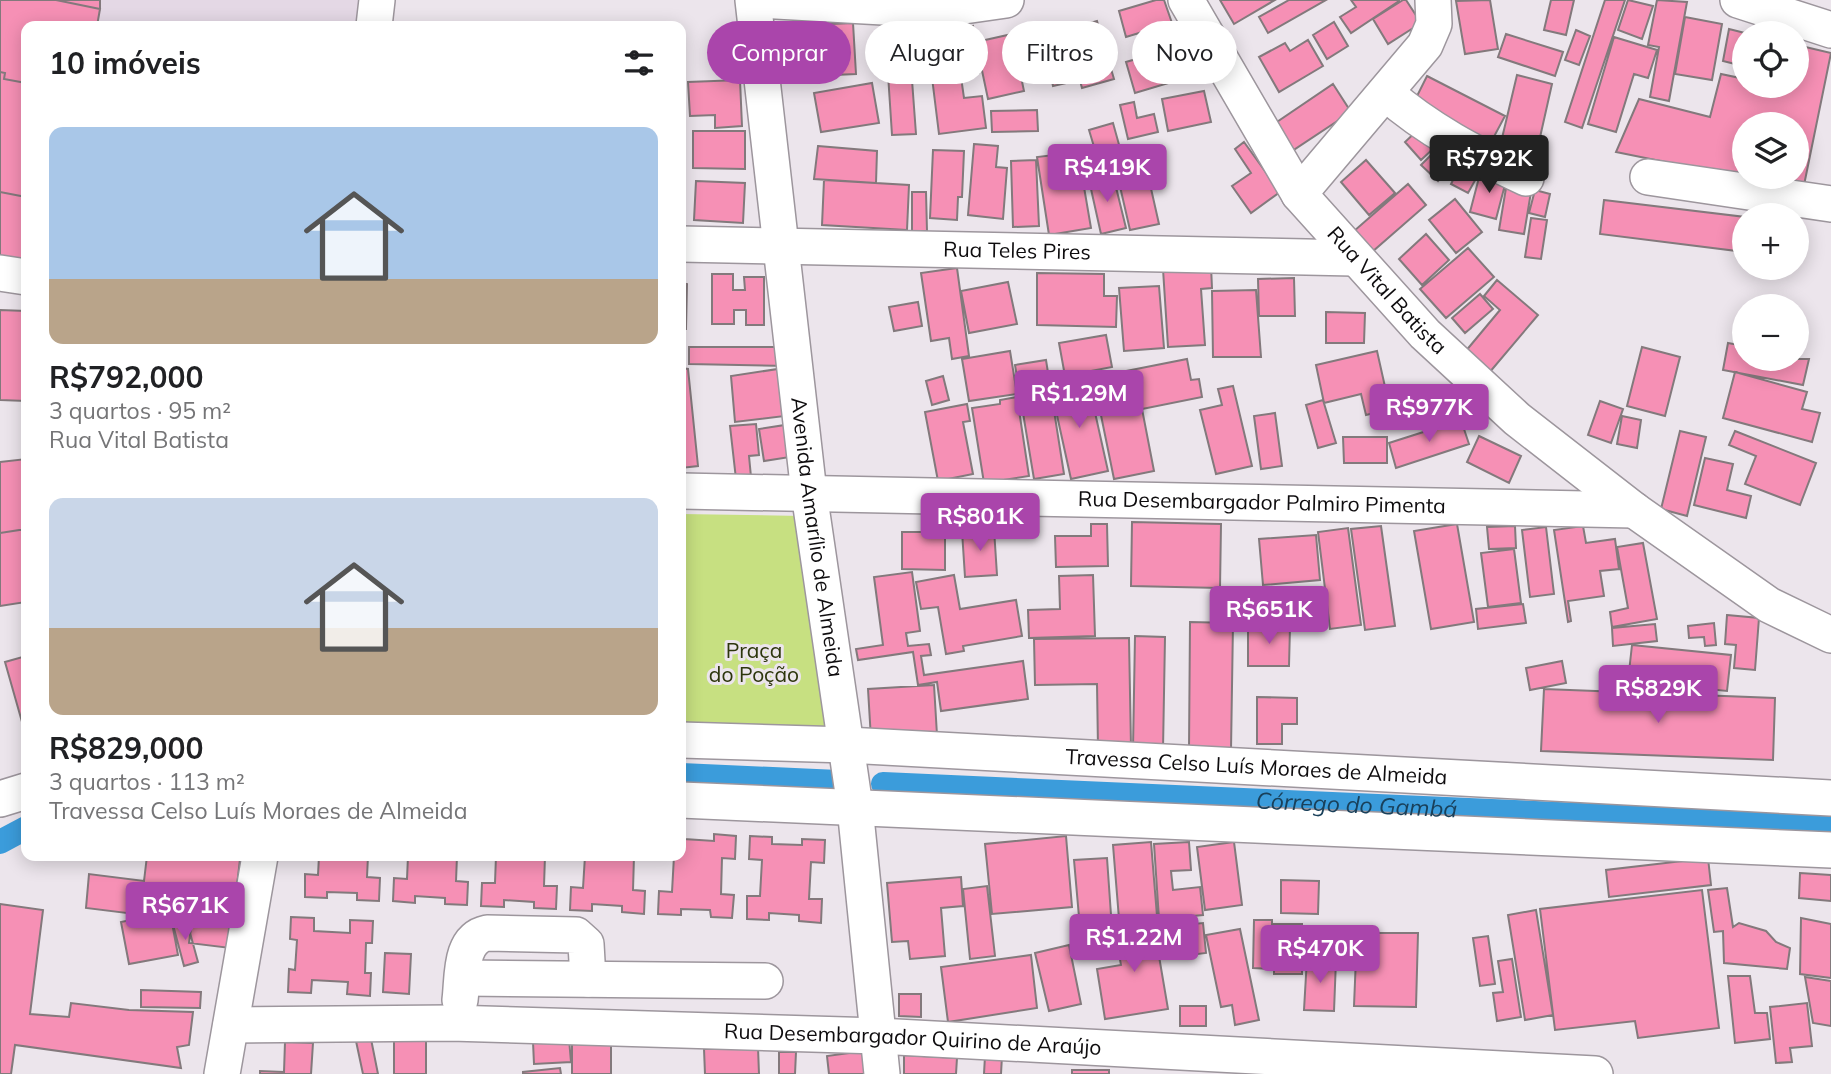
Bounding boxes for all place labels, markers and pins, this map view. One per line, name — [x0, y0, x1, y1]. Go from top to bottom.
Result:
pin: R$792K — [1432, 136, 1546, 195]
pin: R$419K — [1050, 144, 1164, 204]
pin: R$1.29M — [1014, 370, 1144, 430]
pin: R$977K — [1372, 384, 1486, 444]
pin: R$801K — [923, 494, 1037, 553]
pin: R$651K — [1212, 586, 1326, 646]
pin: R$829K — [1601, 666, 1715, 725]
pin: R$671K — [128, 883, 242, 942]
pin: R$1.22M — [1069, 914, 1199, 974]
pin: R$470K — [1263, 926, 1377, 985]

